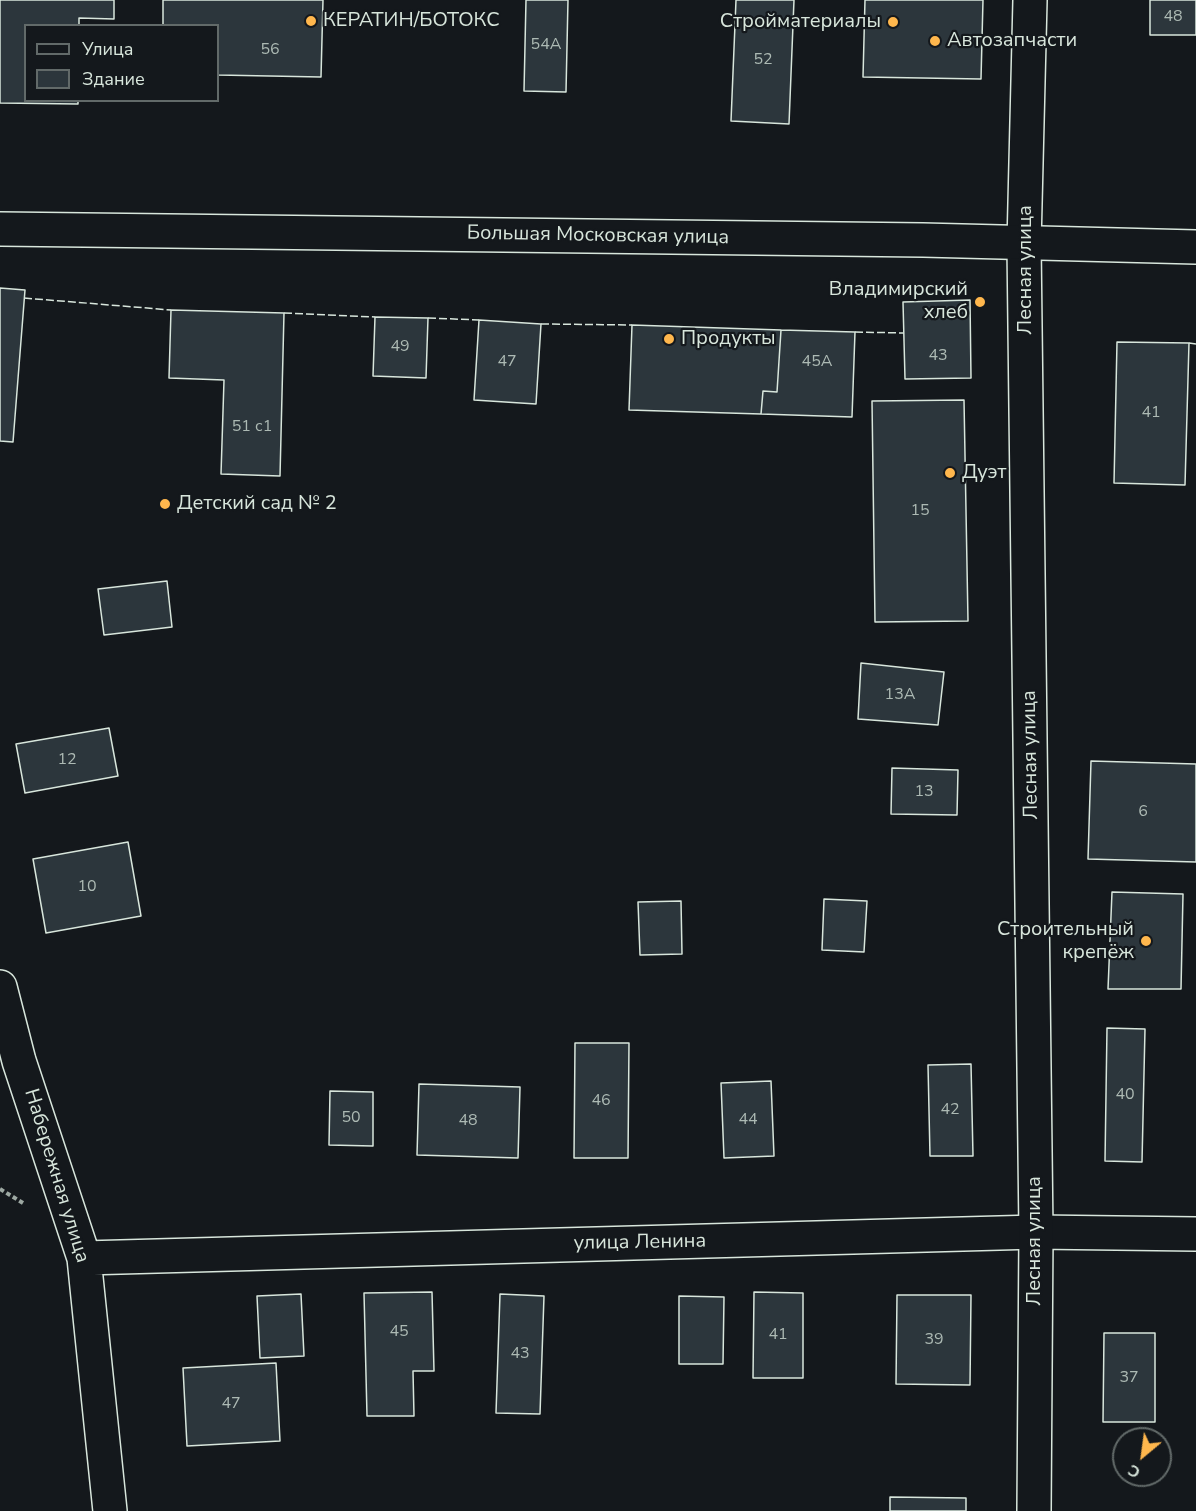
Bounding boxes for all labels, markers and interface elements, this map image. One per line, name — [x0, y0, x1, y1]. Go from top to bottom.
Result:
house number: 48 — [1163, 7, 1183, 27]
place label: КЕРАТИН/БОТОКС — [323, 9, 500, 33]
place label: Стройматериалы — [720, 10, 881, 34]
marker: КЕРАТИН/БОТОКС — [304, 14, 318, 28]
marker: Стройматериалы — [886, 15, 900, 29]
legend — [24, 24, 219, 102]
place label: Автозапчасти — [947, 29, 1077, 53]
marker: Автозапчасти — [928, 34, 942, 48]
house number: 54А — [531, 35, 561, 55]
text: Улица — [82, 37, 133, 61]
house number: 56 — [260, 40, 280, 60]
house number: 52 — [753, 50, 773, 70]
text: Здание — [82, 67, 145, 91]
street label: Лесная улица — [1014, 205, 1038, 335]
street label: Большая Московская улица — [467, 222, 729, 250]
place label: Владимирский хлеб — [829, 278, 968, 325]
marker: Владимирский хлеб — [973, 295, 987, 309]
place label: Продукты — [681, 327, 776, 351]
marker: Продукты — [662, 332, 676, 346]
house number: 49 — [390, 337, 410, 357]
house number: 43 — [928, 346, 948, 366]
house number: 47 — [497, 352, 517, 372]
house number: 45А — [802, 352, 832, 372]
house number: 41 — [1141, 403, 1161, 423]
house number: 51 с1 — [232, 417, 272, 437]
place label: Дуэт — [962, 461, 1006, 485]
marker: Дуэт — [943, 466, 957, 480]
place label: Детский сад № 2 — [177, 492, 337, 516]
marker: Детский сад № 2 — [158, 497, 172, 511]
house number: 15 — [910, 501, 930, 521]
house number: 13А — [885, 685, 915, 705]
street label: Лесная улица — [1018, 690, 1044, 820]
house number: 12 — [57, 750, 77, 770]
house number: 13 — [914, 782, 934, 802]
house number: 6 — [1138, 802, 1148, 822]
house number: 10 — [77, 877, 97, 897]
place label: Строительный крепёж — [997, 918, 1134, 965]
marker: Строительный крепёж — [1139, 934, 1153, 948]
house number: 40 — [1115, 1085, 1135, 1105]
street label: Набережная улица — [18, 1086, 94, 1266]
house number: 46 — [591, 1091, 611, 1111]
house number: 42 — [940, 1100, 960, 1120]
house number: 50 — [341, 1108, 361, 1128]
house number: 44 — [738, 1110, 758, 1130]
house number: 48 — [458, 1111, 478, 1131]
street label: Лесная улица — [1023, 1176, 1047, 1306]
street label: улица Ленина — [574, 1230, 706, 1256]
house number: 45 — [389, 1322, 409, 1342]
house number: 41 — [768, 1325, 788, 1345]
house number: 39 — [924, 1330, 944, 1350]
house number: 43 — [510, 1344, 530, 1364]
house number: 37 — [1119, 1368, 1139, 1388]
house number: 47 — [221, 1394, 241, 1414]
north arrow — [1112, 1427, 1172, 1487]
text: С — [1124, 1459, 1144, 1483]

